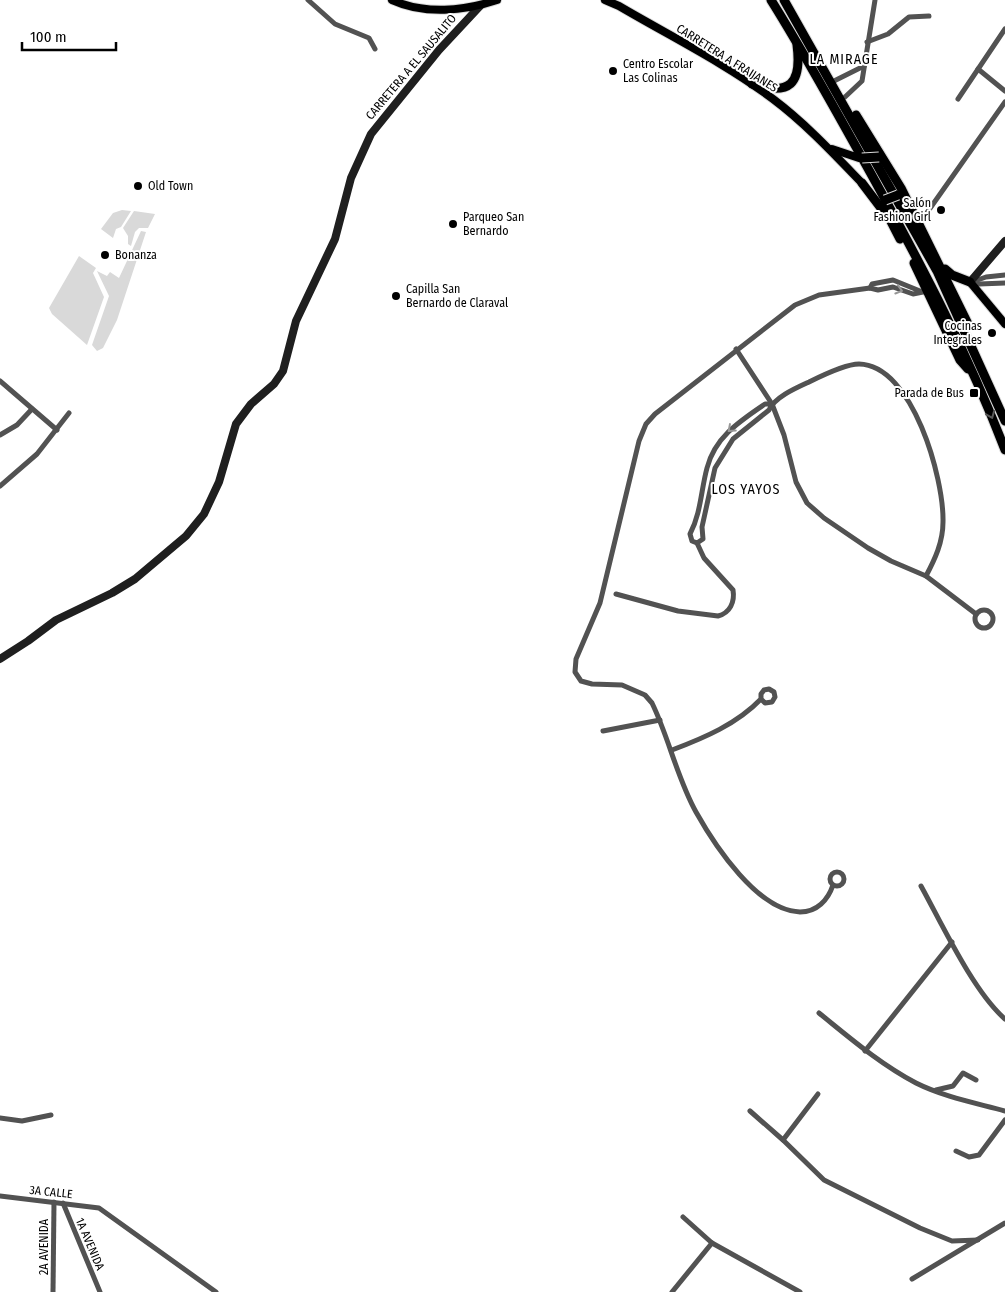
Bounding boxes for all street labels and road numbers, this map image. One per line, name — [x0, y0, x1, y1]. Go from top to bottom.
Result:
street label: CARRETERA A EL SAUSALITO — [363, 11, 459, 123]
street label: CARRETERA A FRAIJANES — [674, 21, 780, 95]
street label: 3A CALLE — [29, 1183, 74, 1201]
street label: 1A AVENIDA — [73, 1216, 108, 1273]
street label: 2A AVENIDA — [37, 1218, 51, 1275]

